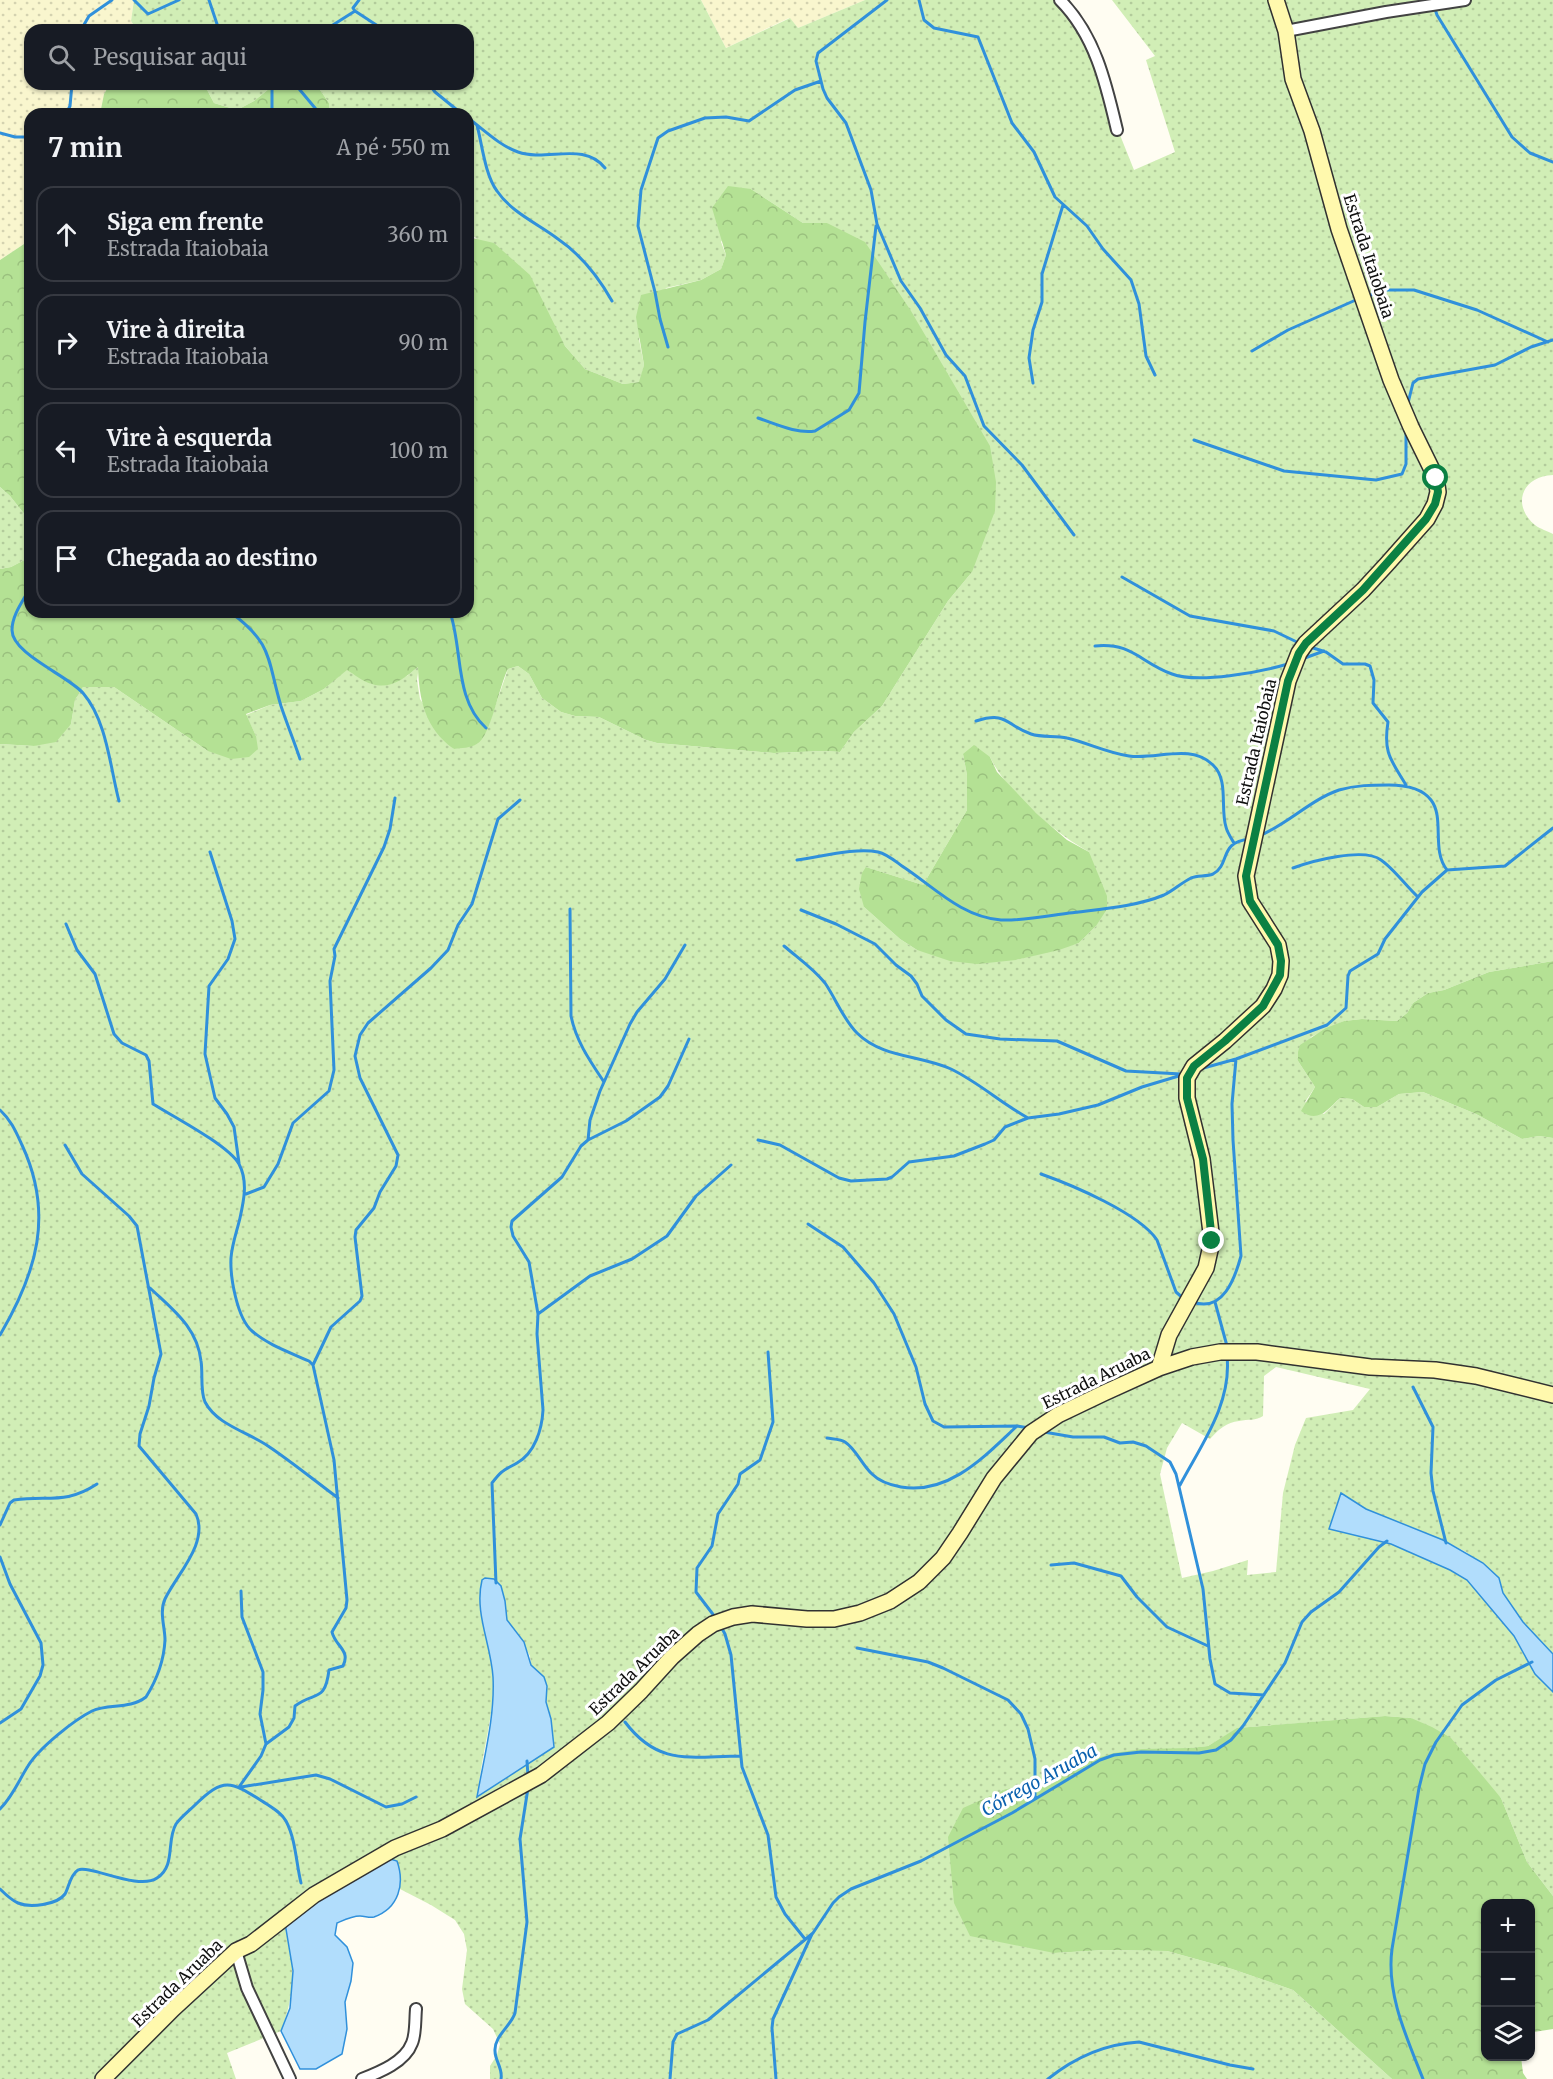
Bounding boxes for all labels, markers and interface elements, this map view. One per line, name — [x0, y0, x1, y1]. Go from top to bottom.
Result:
search box — [24, 24, 474, 90]
icon: search — [45, 41, 78, 74]
text: Pesquisar aqui — [93, 43, 247, 71]
text: 7 min — [48, 131, 122, 164]
text: A pé · 550 m — [337, 135, 450, 160]
street label: Estrada Itaiobaia — [1339, 191, 1399, 321]
text: Siga em frente — [107, 208, 263, 236]
icon: ahead — [50, 218, 83, 251]
text: 360 m — [387, 222, 448, 247]
text: Estrada Itaiobaia — [107, 236, 269, 261]
text: Vire à direita — [107, 316, 245, 344]
icon: right — [50, 326, 83, 359]
text: 90 m — [398, 330, 448, 355]
text: Estrada Itaiobaia — [107, 344, 269, 369]
text: Vire à esquerda — [107, 424, 272, 452]
icon: left — [50, 434, 83, 467]
text: 100 m — [389, 438, 448, 463]
text: Estrada Itaiobaia — [107, 452, 269, 477]
route start — [1422, 464, 1448, 490]
icon: arrive — [50, 542, 83, 575]
text: Chegada ao destino — [107, 544, 317, 572]
street label: Estrada Itaiobaia — [1232, 676, 1280, 807]
route end — [1198, 1227, 1224, 1253]
street label: Estrada Aruaba — [1039, 1343, 1154, 1413]
street label: Estrada Aruaba — [585, 1623, 684, 1719]
water label: Córrego Aruaba — [977, 1739, 1101, 1821]
map controls — [1481, 1899, 1535, 2061]
button: + — [1481, 1899, 1535, 1953]
street label: Estrada Aruaba — [128, 1935, 227, 2031]
button: − — [1481, 1953, 1535, 2007]
button: layers — [1481, 2007, 1535, 2061]

